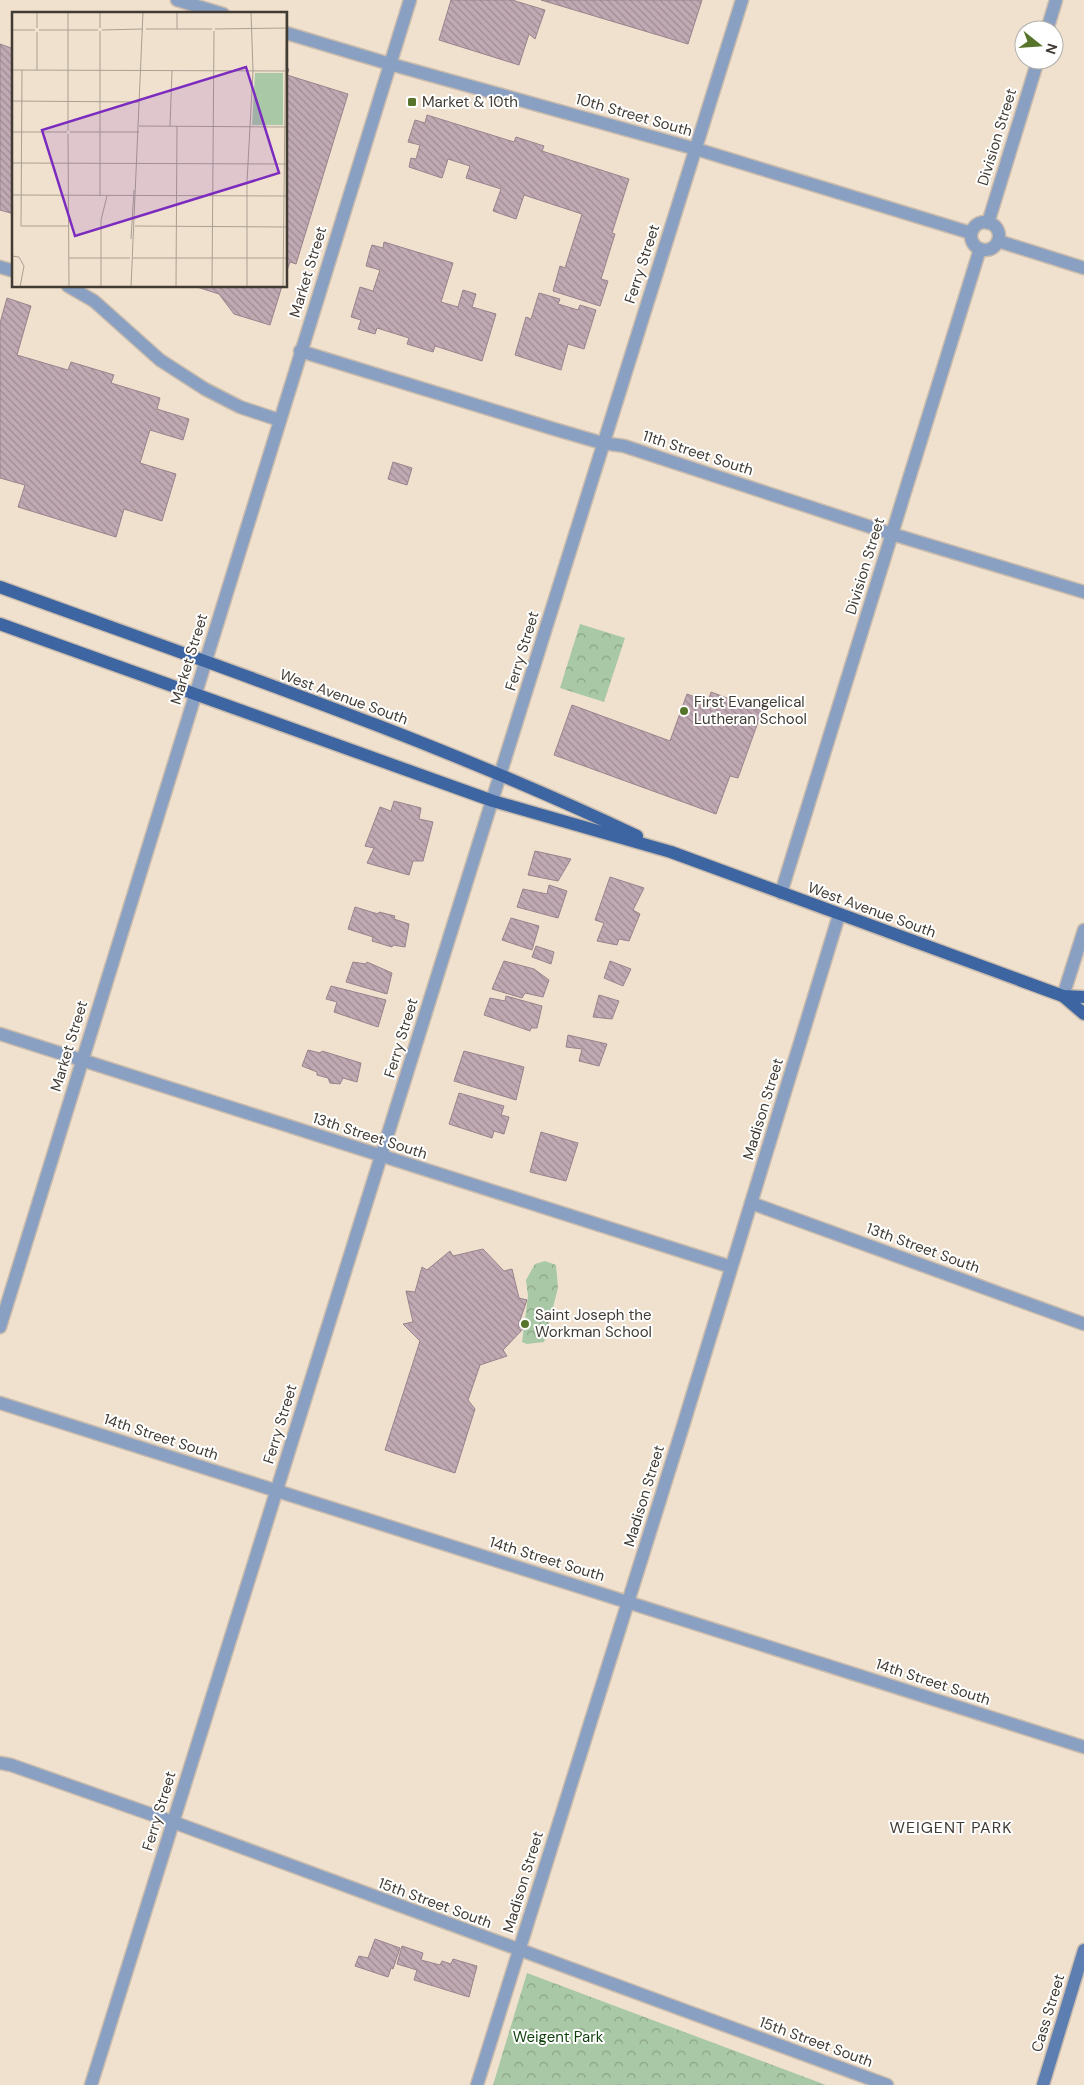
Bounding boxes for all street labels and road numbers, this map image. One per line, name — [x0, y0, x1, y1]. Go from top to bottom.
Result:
street label: Division Street — [973, 86, 1021, 188]
street label: 10th Street South — [573, 89, 695, 141]
street label: Ferry Street — [620, 222, 664, 306]
street label: Market Street — [285, 224, 331, 320]
street label: 11th Street South — [640, 426, 756, 480]
street label: Division Street — [841, 515, 889, 617]
street label: Ferry Street — [500, 609, 544, 693]
street label: Market Street — [166, 611, 212, 707]
street label: West Avenue South — [277, 665, 411, 729]
street label: West Avenue South — [805, 878, 939, 942]
street label: Ferry Street — [379, 996, 423, 1080]
street label: Market Street — [46, 998, 92, 1094]
street label: Madison Street — [738, 1056, 788, 1162]
street label: 13th Street South — [310, 1108, 430, 1164]
street label: 13th Street South — [864, 1218, 982, 1278]
street label: Ferry Street — [258, 1382, 302, 1466]
street label: 14th Street South — [101, 1409, 221, 1465]
street label: Madison Street — [619, 1443, 669, 1549]
street label: 14th Street South — [487, 1532, 607, 1586]
street label: 14th Street South — [873, 1654, 993, 1710]
street label: Ferry Street — [137, 1769, 181, 1853]
street label: Madison Street — [498, 1829, 548, 1935]
street label: 15th Street South — [375, 1873, 495, 1933]
street label: Cass Street — [1027, 1971, 1069, 2054]
street label: 15th Street South — [756, 2012, 876, 2072]

